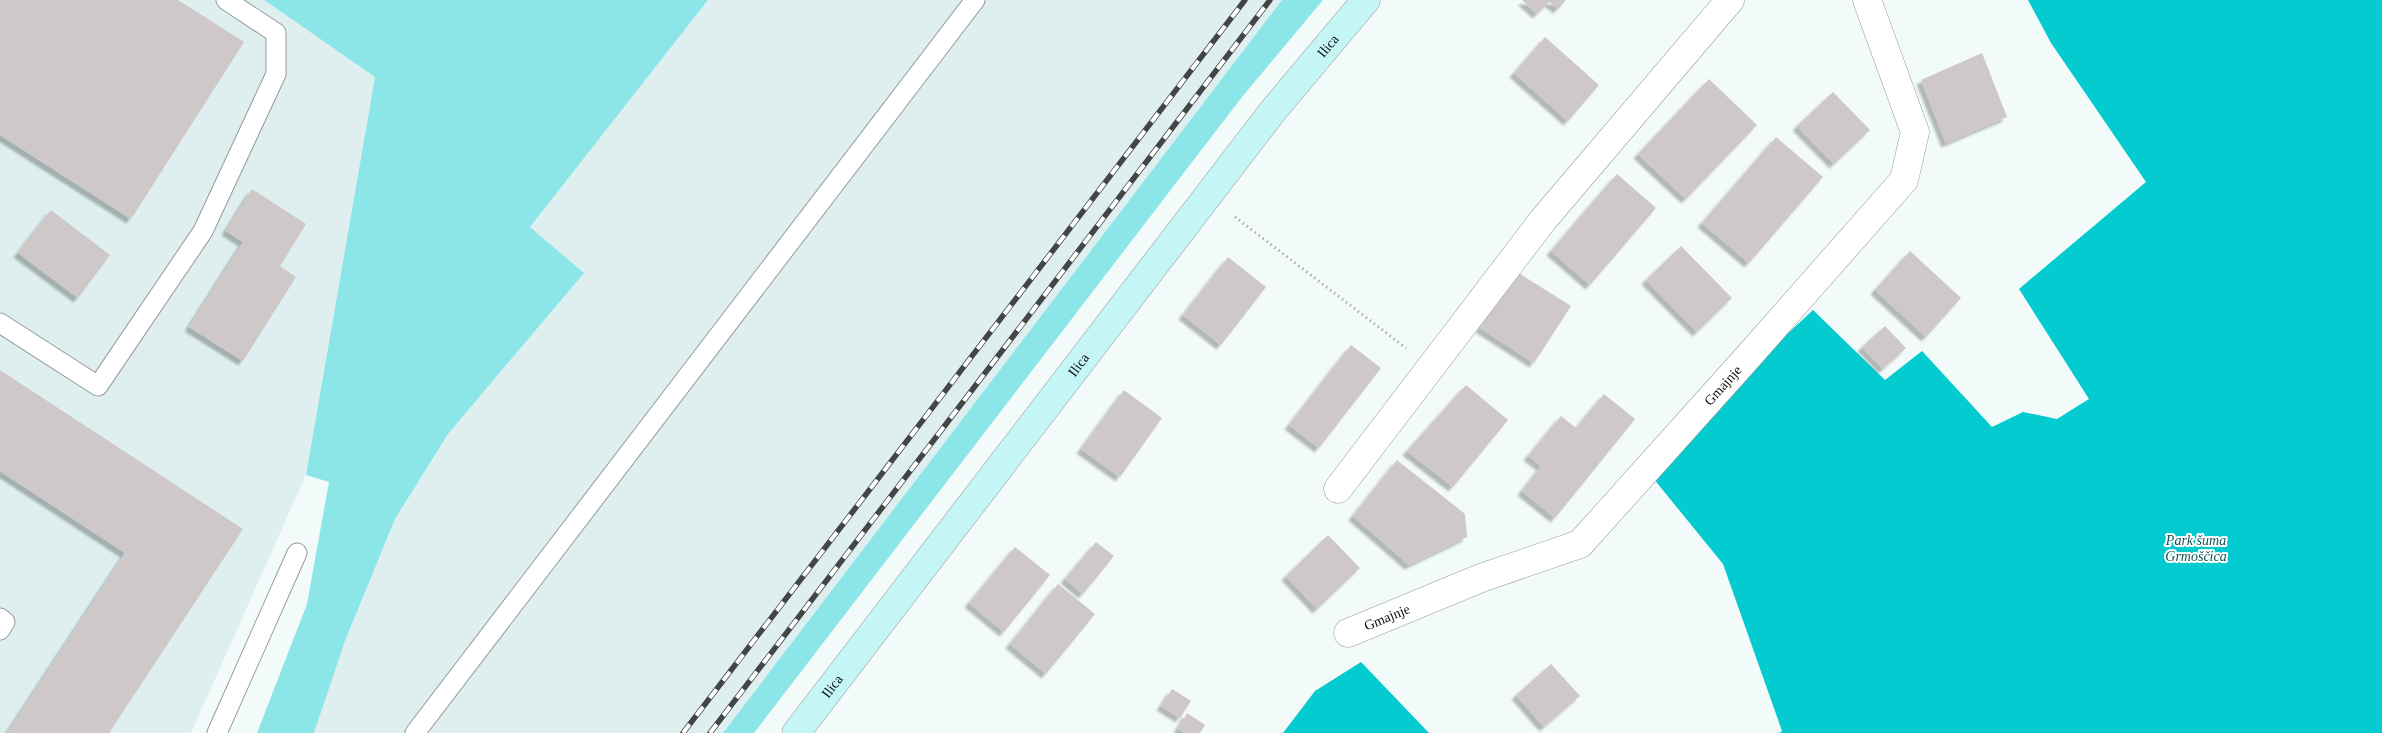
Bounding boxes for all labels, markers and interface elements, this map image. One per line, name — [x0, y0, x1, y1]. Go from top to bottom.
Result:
street label: Ilica — [1314, 31, 1342, 60]
street label: Ilica — [1065, 350, 1092, 379]
street label: Gmajnje — [1701, 362, 1744, 408]
park label: Park šuma Grmoščica — [2165, 533, 2227, 564]
street label: Gmajnje — [1362, 601, 1412, 633]
street label: Ilica — [818, 671, 846, 701]

